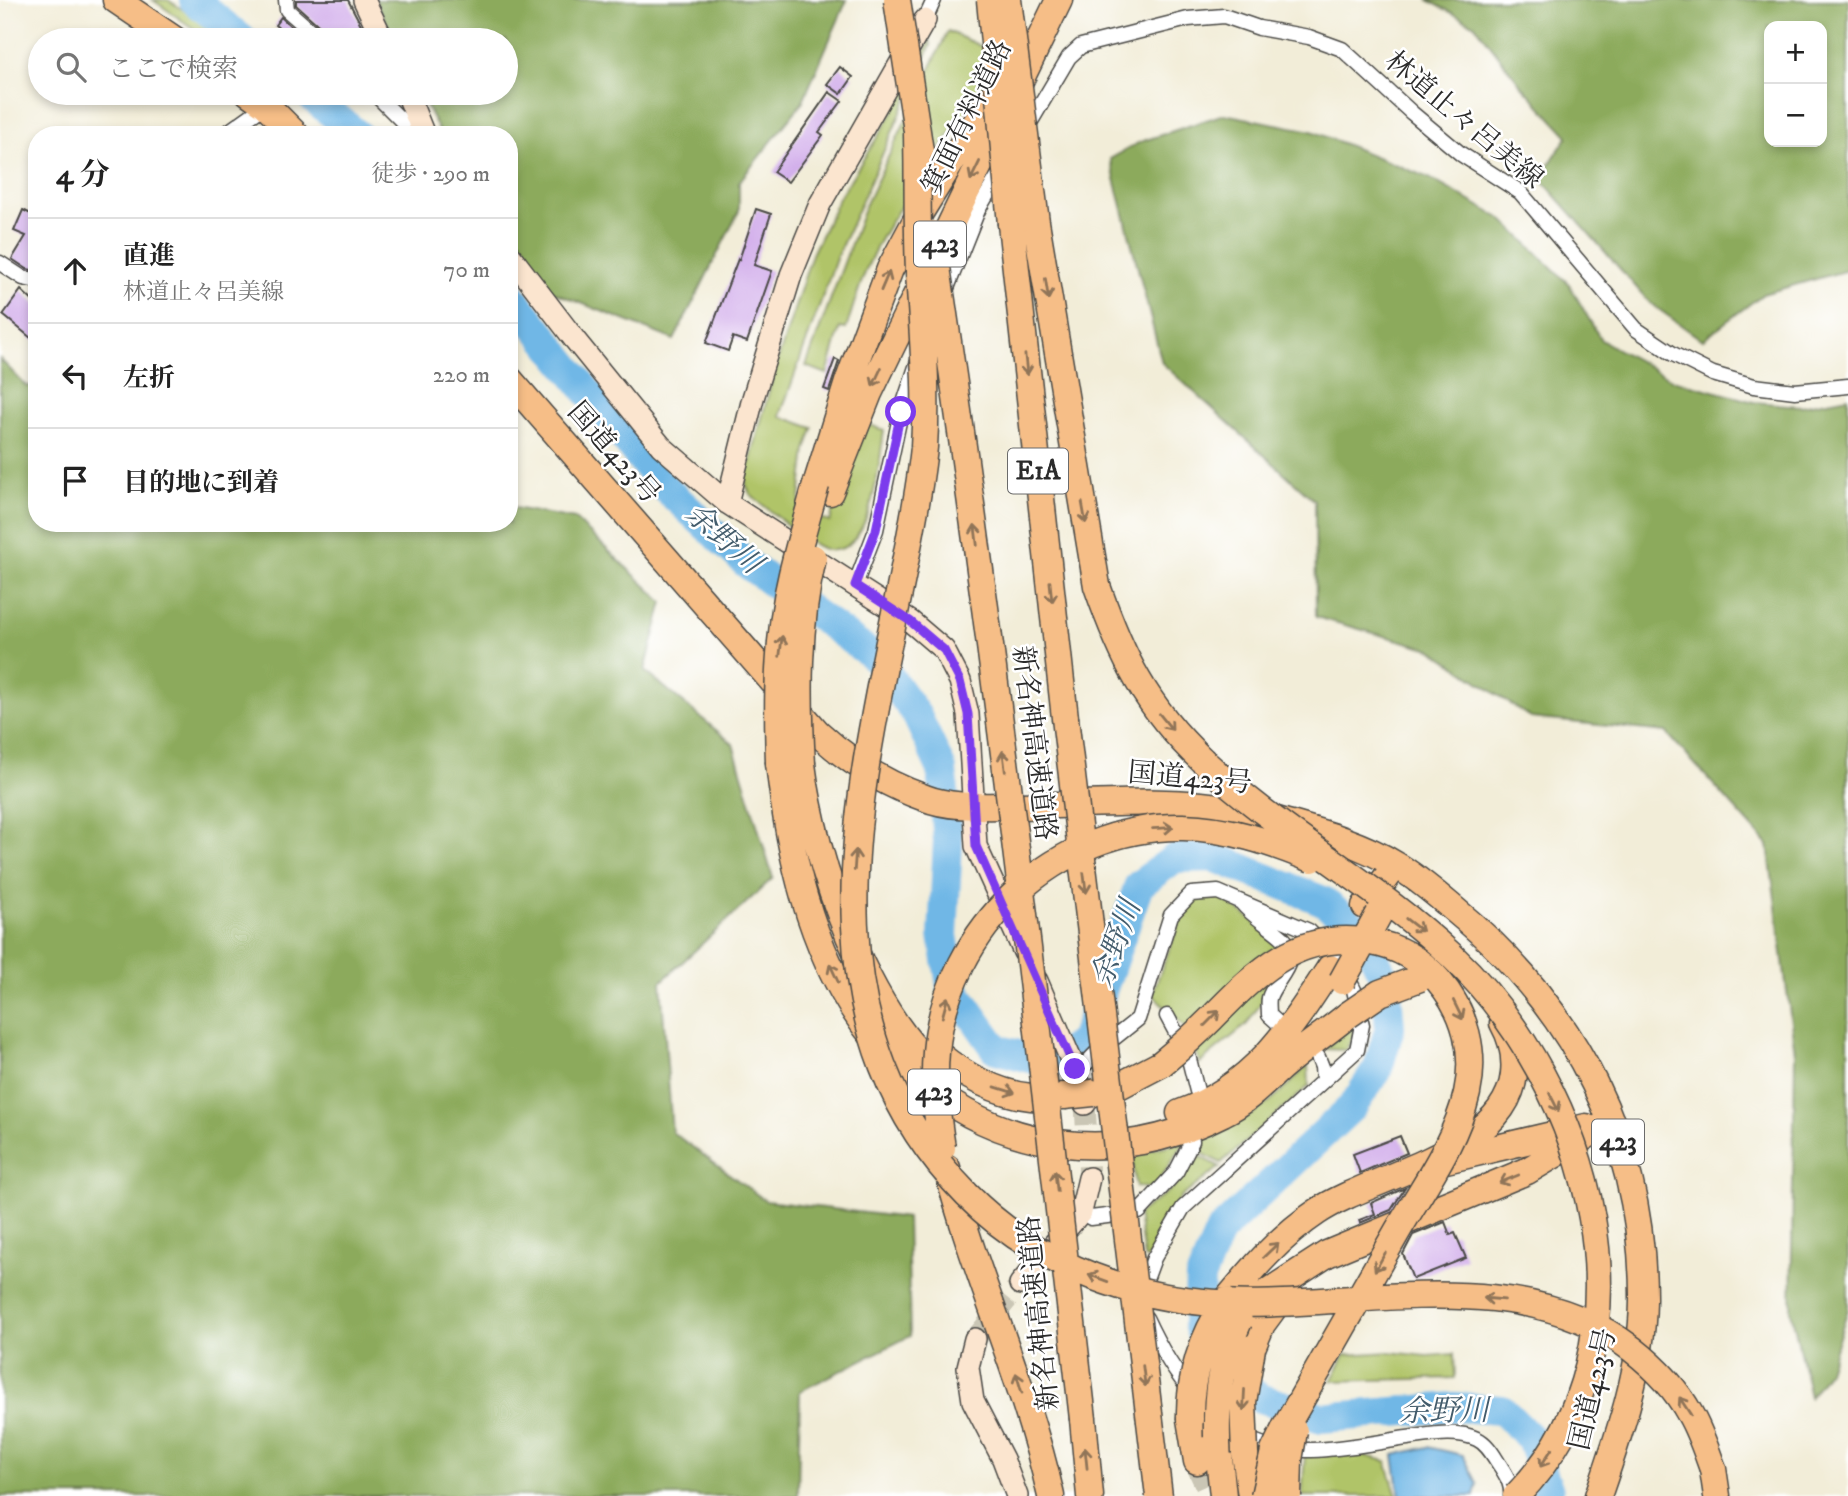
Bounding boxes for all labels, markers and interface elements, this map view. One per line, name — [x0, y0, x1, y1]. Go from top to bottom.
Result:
map controls — [1764, 21, 1827, 147]
button: + — [1764, 21, 1827, 84]
search box — [28, 28, 518, 105]
street label: 箕面有料道路 — [914, 34, 1020, 200]
street label: 林道止々呂美線 — [1378, 44, 1550, 196]
icon: search — [52, 48, 90, 86]
text: ここで検索 — [108, 53, 238, 86]
button: − — [1764, 84, 1827, 147]
text: 4 分 — [56, 157, 110, 194]
text: 徒歩 · 290 m — [371, 160, 490, 189]
one-way arrow — [968, 160, 981, 181]
road number: 423 — [914, 221, 966, 266]
text: 直進 — [123, 240, 175, 273]
icon: ahead — [56, 252, 94, 290]
text: 70 m — [443, 256, 490, 285]
one-way arrow — [879, 271, 892, 292]
one-way arrow — [1041, 277, 1054, 300]
text: 林道止々呂美線 — [123, 278, 284, 307]
one-way arrow — [1020, 354, 1033, 376]
icon: left — [56, 357, 94, 395]
text: 220 m — [433, 361, 490, 390]
text: 左折 — [123, 362, 175, 395]
one-way arrow — [870, 366, 883, 387]
street label: 国道423号 — [560, 395, 668, 511]
route start — [885, 396, 916, 427]
road number: E1A — [1008, 449, 1068, 494]
icon: arrive — [56, 462, 94, 500]
text: 目的地に到着 — [123, 467, 279, 500]
water label: 余野川 — [677, 496, 771, 584]
one-way arrow — [1078, 502, 1091, 524]
one-way arrow — [969, 524, 982, 547]
one-way arrow — [1045, 580, 1058, 602]
one-way arrow — [774, 635, 787, 658]
street label: 新名神高速道路 — [1005, 644, 1063, 842]
one-way arrow — [1158, 713, 1174, 731]
one-way arrow — [998, 750, 1011, 773]
street label: 国道423号 — [1127, 755, 1253, 801]
one-way arrow — [1151, 822, 1174, 835]
one-way arrow — [849, 849, 862, 872]
one-way arrow — [1079, 871, 1092, 894]
water label: 余野川 — [1084, 893, 1151, 993]
one-way arrow — [1405, 917, 1423, 932]
one-way arrow — [827, 963, 840, 984]
one-way arrow — [939, 996, 952, 1019]
one-way arrow — [1451, 999, 1465, 1020]
one-way arrow — [1203, 1010, 1220, 1027]
route end — [1059, 1053, 1090, 1084]
road number: 423 — [908, 1070, 960, 1114]
one-way arrow — [994, 1085, 1016, 1098]
one-way arrow — [1547, 1091, 1561, 1111]
road number: 423 — [1592, 1120, 1644, 1164]
one-way arrow — [1049, 1170, 1062, 1193]
one-way arrow — [1499, 1173, 1521, 1186]
street label: 新名神高速道路 — [1011, 1214, 1067, 1412]
one-way arrow — [1262, 1242, 1280, 1258]
one-way arrow — [1373, 1252, 1387, 1272]
one-way arrow — [1088, 1271, 1110, 1283]
one-way arrow — [1483, 1292, 1506, 1305]
street label: 国道423号 — [1562, 1324, 1624, 1454]
one-way arrow — [1138, 1365, 1151, 1387]
one-way arrow — [1012, 1373, 1024, 1395]
one-way arrow — [1237, 1388, 1250, 1411]
water label: 余野川 — [1399, 1393, 1492, 1431]
one-way arrow — [1678, 1397, 1692, 1417]
one-way arrow — [1080, 1447, 1093, 1469]
one-way arrow — [1538, 1448, 1553, 1467]

